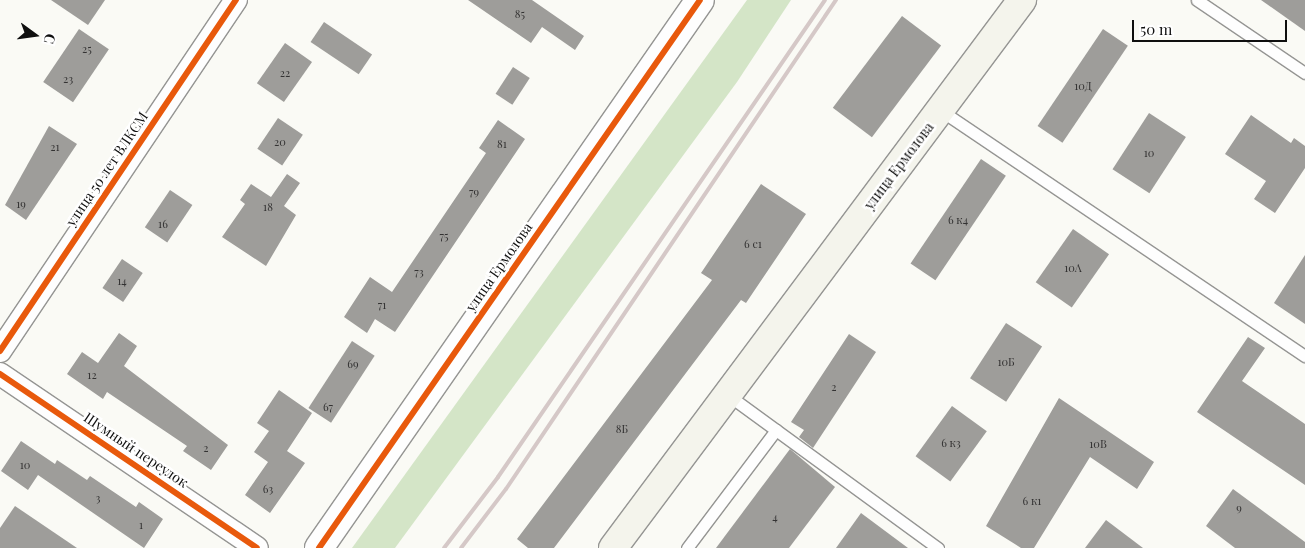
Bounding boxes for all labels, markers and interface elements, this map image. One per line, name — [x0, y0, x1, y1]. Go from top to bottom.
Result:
house number: 85 — [515, 7, 525, 21]
north arrow — [10, 10, 60, 60]
scale bar — [1135, 10, 1290, 42]
text: 50 m — [1140, 19, 1172, 39]
text: С — [40, 32, 60, 46]
house number: 25 — [82, 42, 92, 56]
house number: 22 — [280, 66, 290, 80]
house number: 23 — [63, 72, 73, 86]
house number: 10Д — [1074, 79, 1092, 93]
street label: улица 50 лет ВЛКСМ — [62, 109, 152, 229]
street label: улица Ермолова — [861, 119, 937, 213]
house number: 20 — [274, 135, 286, 149]
house number: 81 — [497, 137, 507, 151]
house number: 21 — [50, 140, 60, 154]
house number: 10 — [1144, 146, 1154, 160]
house number: 79 — [469, 185, 479, 199]
house number: 19 — [16, 197, 26, 211]
house number: 18 — [263, 200, 273, 214]
house number: 6 к4 — [948, 213, 968, 227]
house number: 16 — [158, 217, 168, 231]
street label: улица Ермолова — [462, 219, 536, 315]
house number: 75 — [439, 229, 449, 243]
house number: 6 с1 — [744, 237, 762, 251]
house number: 10А — [1064, 261, 1082, 275]
house number: 73 — [414, 265, 424, 279]
house number: 14 — [117, 274, 127, 288]
house number: 71 — [378, 298, 386, 312]
house number: 10Б — [997, 355, 1015, 369]
house number: 69 — [347, 357, 359, 371]
house number: 12 — [87, 368, 97, 382]
house number: 2 — [831, 380, 837, 394]
house number: 67 — [323, 400, 333, 414]
street label: Шумный переулок — [81, 409, 191, 491]
house number: 8Б — [616, 422, 628, 436]
house number: 6 к3 — [941, 436, 961, 450]
house number: 10В — [1089, 437, 1107, 451]
house number: 2 — [203, 441, 209, 455]
house number: 10 — [20, 458, 30, 472]
house number: 63 — [263, 482, 273, 496]
house number: 3 — [96, 491, 100, 505]
house number: 6 к1 — [1023, 494, 1041, 508]
house number: 9 — [1236, 501, 1242, 515]
house number: 4 — [772, 510, 778, 524]
house number: 1 — [139, 518, 143, 532]

